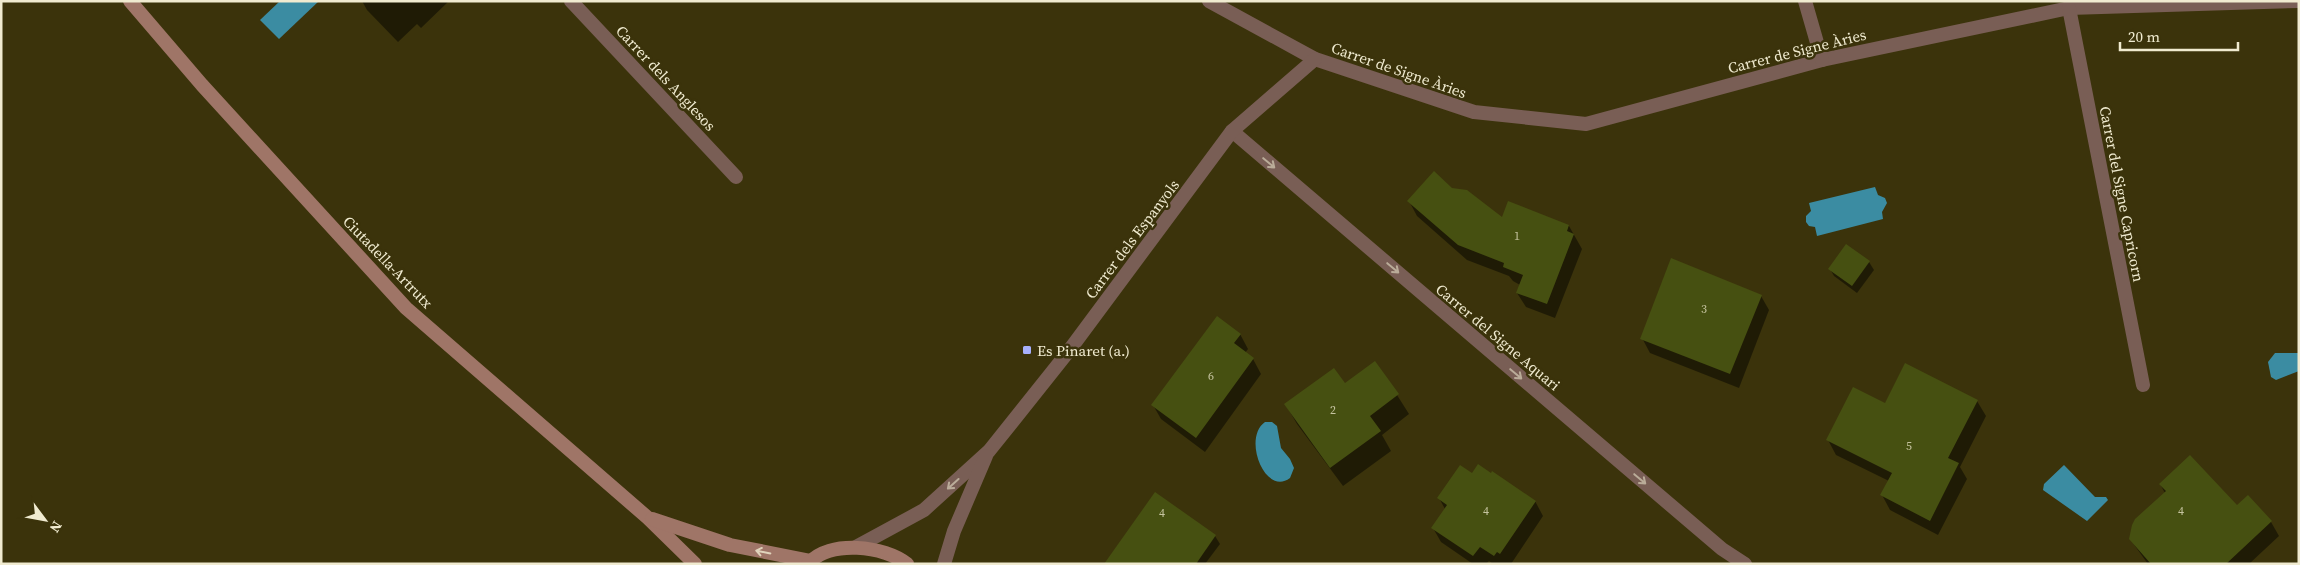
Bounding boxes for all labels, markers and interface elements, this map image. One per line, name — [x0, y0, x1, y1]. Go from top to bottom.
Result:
scale bar — [2120, 20, 2238, 52]
street label: Carrer dels Anglesos — [611, 21, 721, 135]
street label: Carrer de Signe Àries — [1726, 24, 1868, 78]
text: 20 m — [2128, 26, 2160, 47]
street label: Carrer de Signe Àries — [1329, 37, 1469, 103]
street label: Carrer del Signe Capricorn — [2095, 104, 2149, 284]
one-way arrow — [1262, 157, 1275, 168]
street label: Carrer dels Espanyols — [1080, 175, 1184, 303]
street label: Ciutadella-Artrutx — [338, 211, 438, 313]
house number: 1 — [1514, 228, 1520, 244]
one-way arrow — [1386, 263, 1399, 274]
street label: Carrer del Signe Aquari — [1431, 279, 1565, 395]
house number: 3 — [1701, 301, 1707, 317]
place label: Es Pinaret (a.) — [1037, 340, 1130, 361]
marker: Es Pinaret (a.) — [1021, 344, 1033, 356]
house number: 6 — [1208, 368, 1214, 384]
one-way arrow — [1510, 368, 1523, 379]
house number: 2 — [1330, 402, 1336, 418]
house number: 5 — [1906, 438, 1912, 454]
one-way arrow — [1633, 474, 1646, 485]
one-way arrow — [946, 478, 959, 489]
north arrow — [20, 495, 70, 545]
house number: 4 — [1483, 503, 1489, 519]
house number: 4 — [2178, 503, 2184, 519]
house number: 4 — [1159, 505, 1165, 521]
text: N — [45, 517, 67, 537]
one-way arrow — [755, 546, 771, 556]

